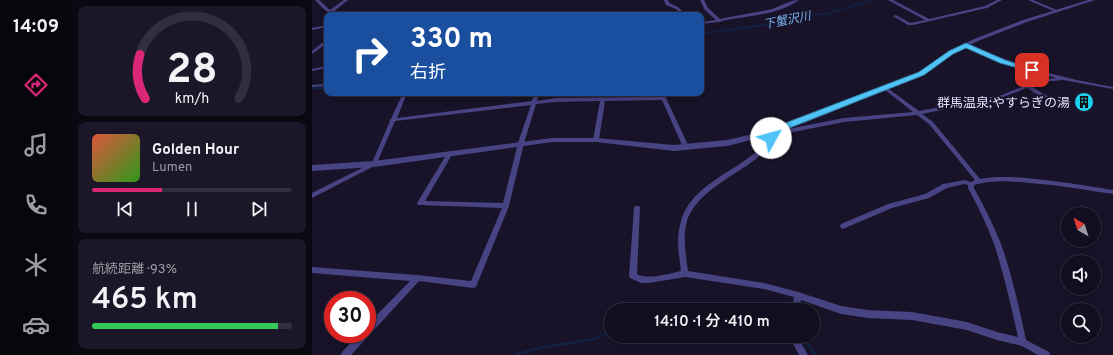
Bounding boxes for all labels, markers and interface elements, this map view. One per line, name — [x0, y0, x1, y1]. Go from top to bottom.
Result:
water label: 下蟹沢川 — [762, 8, 814, 33]
text: 14:09 — [13, 16, 59, 39]
text: 330 m — [410, 22, 493, 58]
icon: right — [344, 28, 396, 80]
text: 28 — [166, 45, 218, 98]
pin — [1015, 53, 1049, 87]
icon: arrive — [1021, 59, 1043, 81]
text: 右折 — [410, 62, 446, 85]
icon: directions — [22, 71, 50, 99]
text: km/h — [175, 90, 209, 108]
building icon: 群馬温泉;やすらぎの湯 — [1073, 91, 1095, 113]
place label: 群馬温泉;やすらぎの湯 — [937, 95, 1070, 112]
position arrow — [750, 117, 792, 159]
icon: music — [22, 131, 50, 159]
text: Golden Hour — [152, 141, 239, 160]
text: Lumen — [152, 160, 192, 176]
icon: phone — [22, 191, 50, 219]
icon: previous — [114, 198, 136, 220]
icon: pause — [181, 198, 203, 220]
icon: next — [248, 198, 270, 220]
north arrow — [1061, 207, 1101, 247]
map controls — [1061, 207, 1101, 343]
icon: climate — [22, 251, 50, 279]
button: sound — [1061, 255, 1101, 295]
text: 航続距離 · 93% — [92, 262, 177, 278]
text: 465 km — [92, 282, 198, 319]
speed limit sign: 30 — [324, 291, 376, 343]
button: search — [1061, 303, 1101, 343]
icon: car — [22, 311, 50, 339]
text: 14:10 · 1 分 · 410 m — [654, 313, 770, 332]

